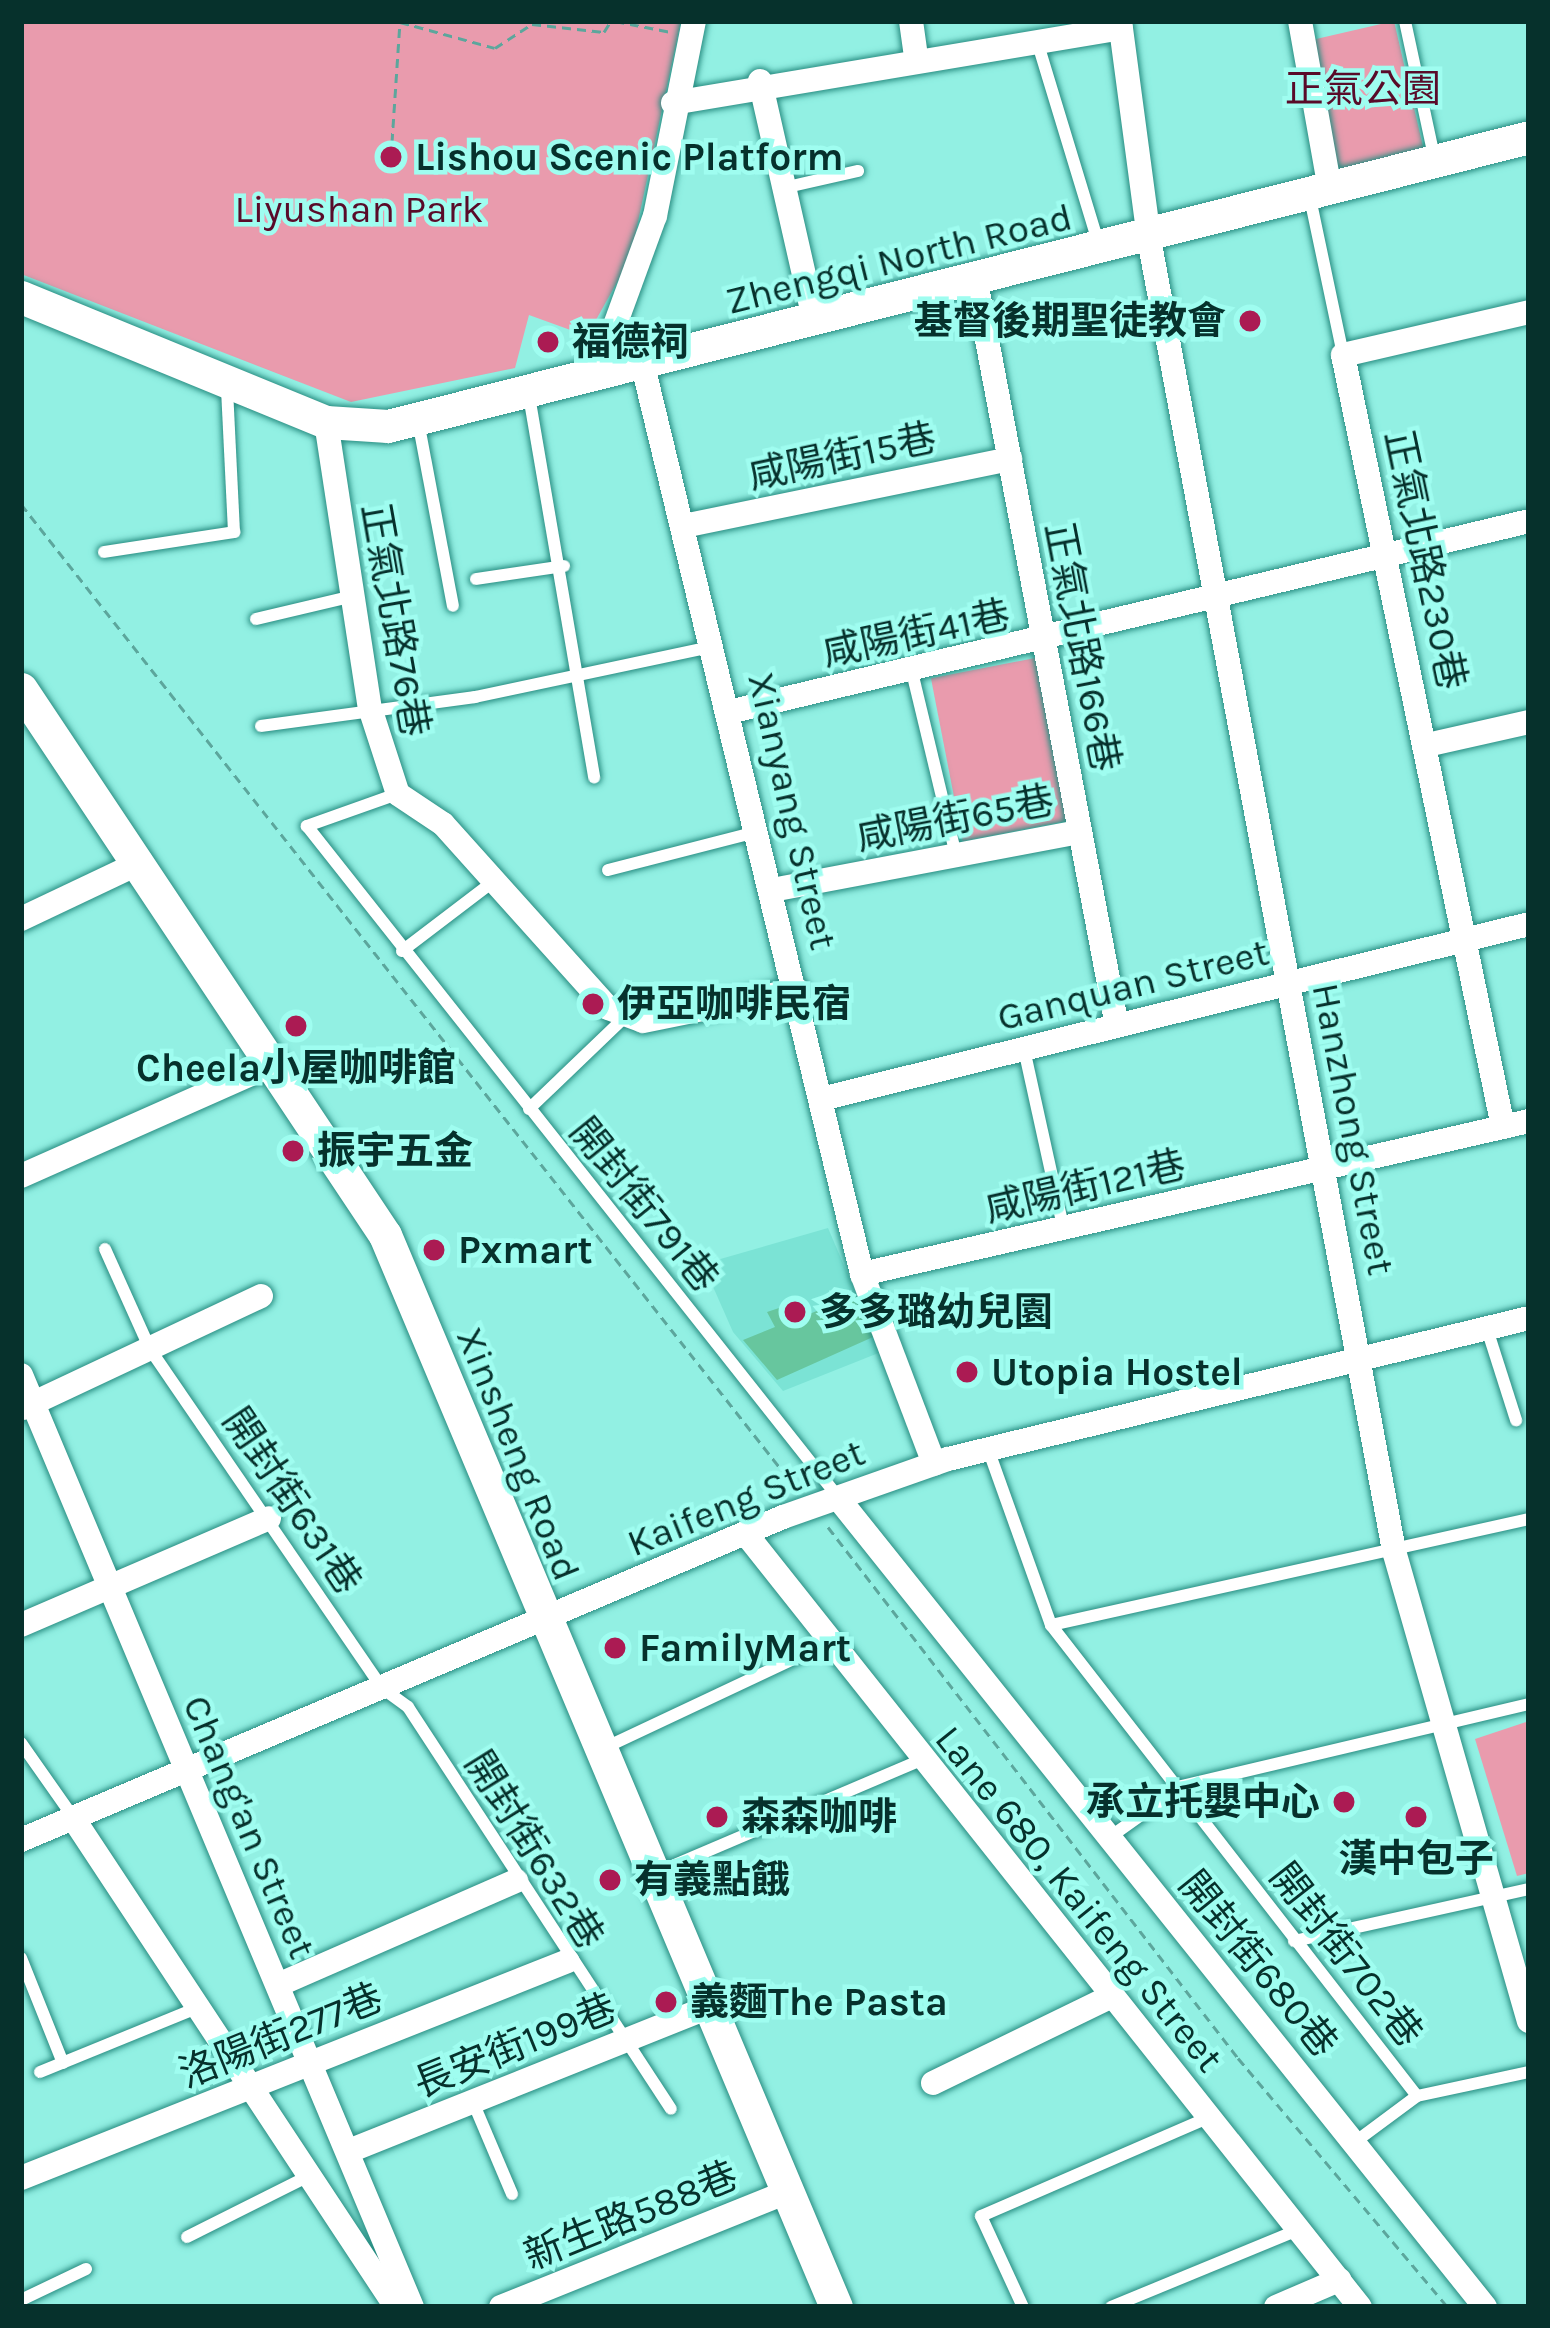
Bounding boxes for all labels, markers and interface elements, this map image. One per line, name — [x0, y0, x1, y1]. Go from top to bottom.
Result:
park label: 正氣公園 — [1285, 66, 1441, 112]
place label: Lishou Scenic Platform — [415, 134, 844, 180]
marker: Lishou Scenic Platform — [378, 144, 404, 170]
park label: Liyushan Park — [234, 186, 484, 232]
street label: Zhengqi North Road — [721, 193, 1077, 325]
place label: 基督後期聖徒教會 — [914, 298, 1226, 344]
marker: 基督後期聖徒教會 — [1237, 308, 1263, 334]
place label: 福德祠 — [572, 319, 689, 365]
marker: 福德祠 — [535, 329, 561, 355]
street label: 咸陽街15巷 — [744, 414, 940, 500]
street label: 正氣北路230巷 — [1375, 426, 1475, 694]
street label: 正氣北路76巷 — [351, 500, 439, 740]
street label: 正氣北路166巷 — [1035, 519, 1129, 775]
street label: 咸陽街41巷 — [818, 591, 1014, 677]
street label: Xianyang Street — [737, 668, 847, 954]
street label: 咸陽街65巷 — [852, 777, 1058, 861]
street label: Ganquan Street — [993, 929, 1273, 1041]
street label: Hanzhong Street — [1302, 979, 1404, 1279]
place label: 伊亞咖啡民宿 — [617, 981, 851, 1027]
marker: 伊亞咖啡民宿 — [580, 991, 606, 1017]
marker: Cheela小屋咖啡館 — [283, 1013, 309, 1039]
place label: Cheela小屋咖啡館 — [136, 1045, 456, 1091]
street label: 開封街791巷 — [560, 1109, 728, 1301]
place label: 振宇五金 — [317, 1128, 473, 1174]
marker: 振宇五金 — [280, 1138, 306, 1164]
street label: 咸陽街121巷 — [980, 1141, 1190, 1233]
place label: Pxmart — [458, 1227, 593, 1273]
marker: Pxmart — [421, 1237, 447, 1263]
place label: 多多璐幼兒園 — [819, 1289, 1053, 1335]
marker: 多多璐幼兒園 — [782, 1299, 808, 1325]
street label: Xinsheng Road — [446, 1321, 590, 1587]
place label: Utopia Hostel — [991, 1349, 1243, 1395]
marker: Utopia Hostel — [954, 1359, 980, 1385]
street label: 開封街631巷 — [213, 1399, 371, 1603]
street label: Kaifeng Street — [620, 1429, 872, 1567]
place label: FamilyMart — [639, 1625, 851, 1671]
marker: FamilyMart — [602, 1635, 628, 1661]
street label: Chang'an Street — [173, 1688, 325, 1966]
street label: Lane 680, Kaifeng Street — [925, 1717, 1233, 2081]
street label: 開封街632巷 — [455, 1743, 613, 1957]
place label: 承立托嬰中心 — [1086, 1779, 1320, 1825]
marker: 承立托嬰中心 — [1331, 1789, 1357, 1815]
place label: 森森咖啡 — [741, 1794, 897, 1840]
marker: 森森咖啡 — [704, 1804, 730, 1830]
marker: 漢中包子 — [1403, 1804, 1429, 1830]
place label: 漢中包子 — [1338, 1836, 1494, 1882]
street label: 開封街702巷 — [1260, 1854, 1432, 2056]
place label: 有義點餓 — [634, 1857, 790, 1903]
street label: 開封街680巷 — [1169, 1862, 1347, 2066]
marker: 有義點餓 — [597, 1867, 623, 1893]
street label: 洛陽街277巷 — [172, 1974, 390, 2098]
place label: 義麵The Pasta — [690, 1979, 948, 2025]
street label: 長安街199巷 — [407, 1984, 623, 2108]
marker: 義麵The Pasta — [653, 1989, 679, 2015]
street label: 新生路588巷 — [517, 2152, 745, 2280]

